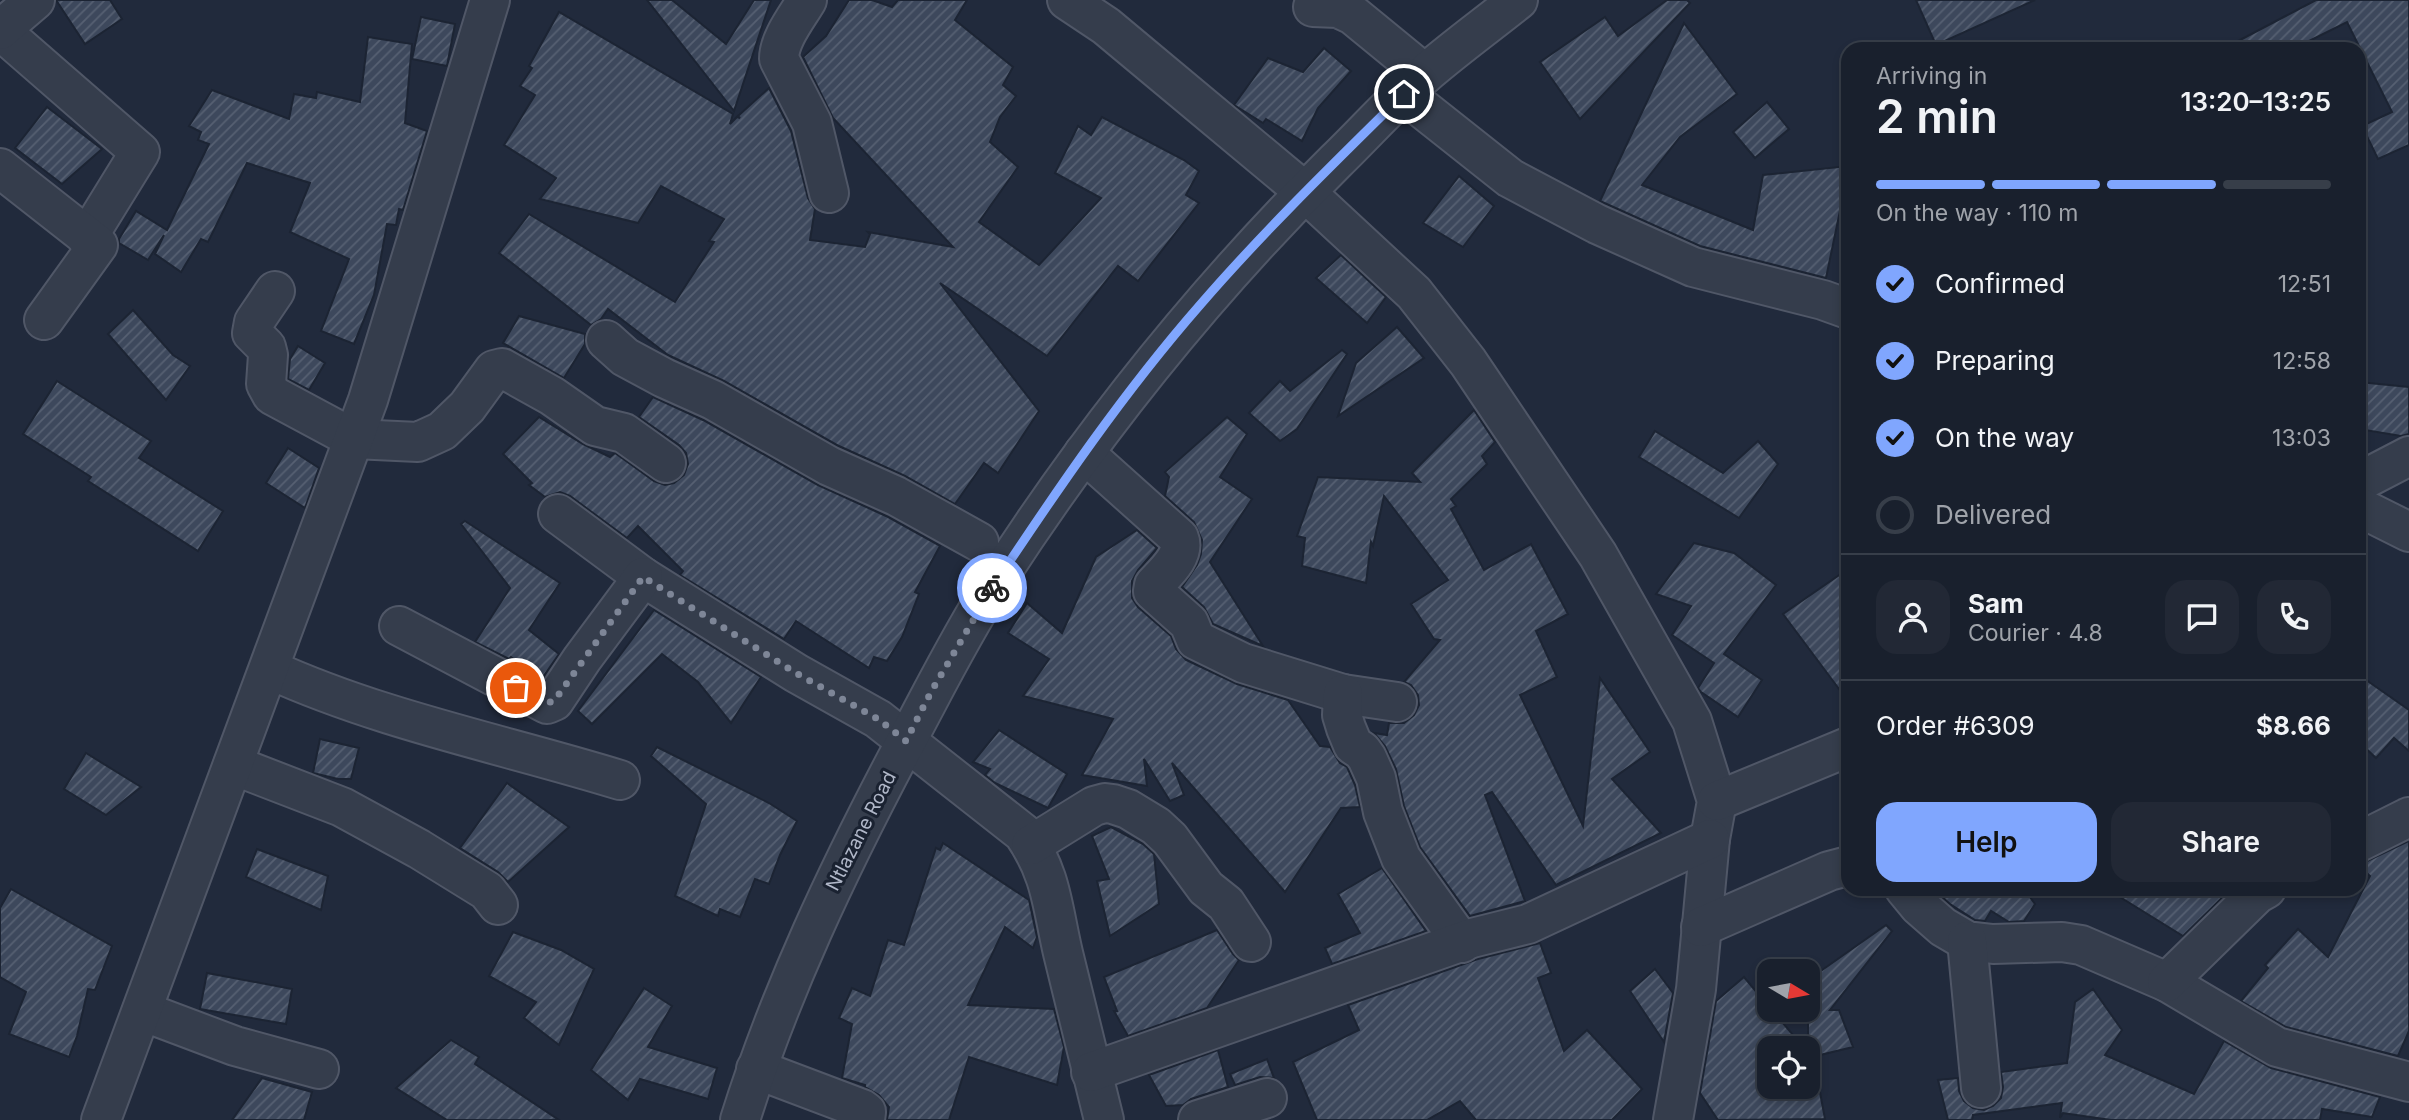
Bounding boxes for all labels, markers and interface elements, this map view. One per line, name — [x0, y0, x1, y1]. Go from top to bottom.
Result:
text: Arriving in — [1876, 62, 1987, 90]
pin — [1374, 64, 1434, 124]
icon: home — [1385, 75, 1423, 113]
text: 13:20–13:25 — [2180, 86, 2331, 117]
text: 2 min — [1876, 88, 1998, 144]
text: On the way · 110 m — [1876, 199, 2078, 227]
icon: check — [1876, 265, 1914, 303]
text: Confirmed — [1935, 268, 2065, 299]
text: 12:51 — [2278, 270, 2331, 298]
icon: check — [1876, 342, 1914, 380]
text: Preparing — [1935, 345, 2055, 376]
text: 12:58 — [2273, 347, 2331, 375]
icon: check — [1876, 419, 1914, 457]
text: On the way — [1935, 422, 2074, 453]
text: 13:03 — [2272, 424, 2331, 452]
text: Delivered — [1935, 499, 2051, 530]
courier — [957, 553, 1027, 623]
icon: bike — [973, 569, 1011, 607]
button: person — [1876, 580, 1950, 654]
button: chat — [2165, 580, 2239, 654]
button: phone — [2257, 580, 2331, 654]
text: Sam — [1968, 588, 2024, 619]
text: Courier · 4.8 — [1968, 619, 2103, 647]
pin — [486, 658, 546, 718]
icon: bag — [497, 669, 535, 707]
text: Order #6309 — [1876, 710, 2035, 741]
text: $8.66 — [2256, 710, 2331, 741]
street label: Ntlazane Road — [821, 768, 901, 894]
button: Help — [1876, 802, 2097, 882]
button: Share — [2111, 802, 2331, 882]
north arrow — [1757, 959, 1820, 1022]
map controls — [1757, 959, 1820, 1099]
button: locate — [1757, 1036, 1820, 1099]

